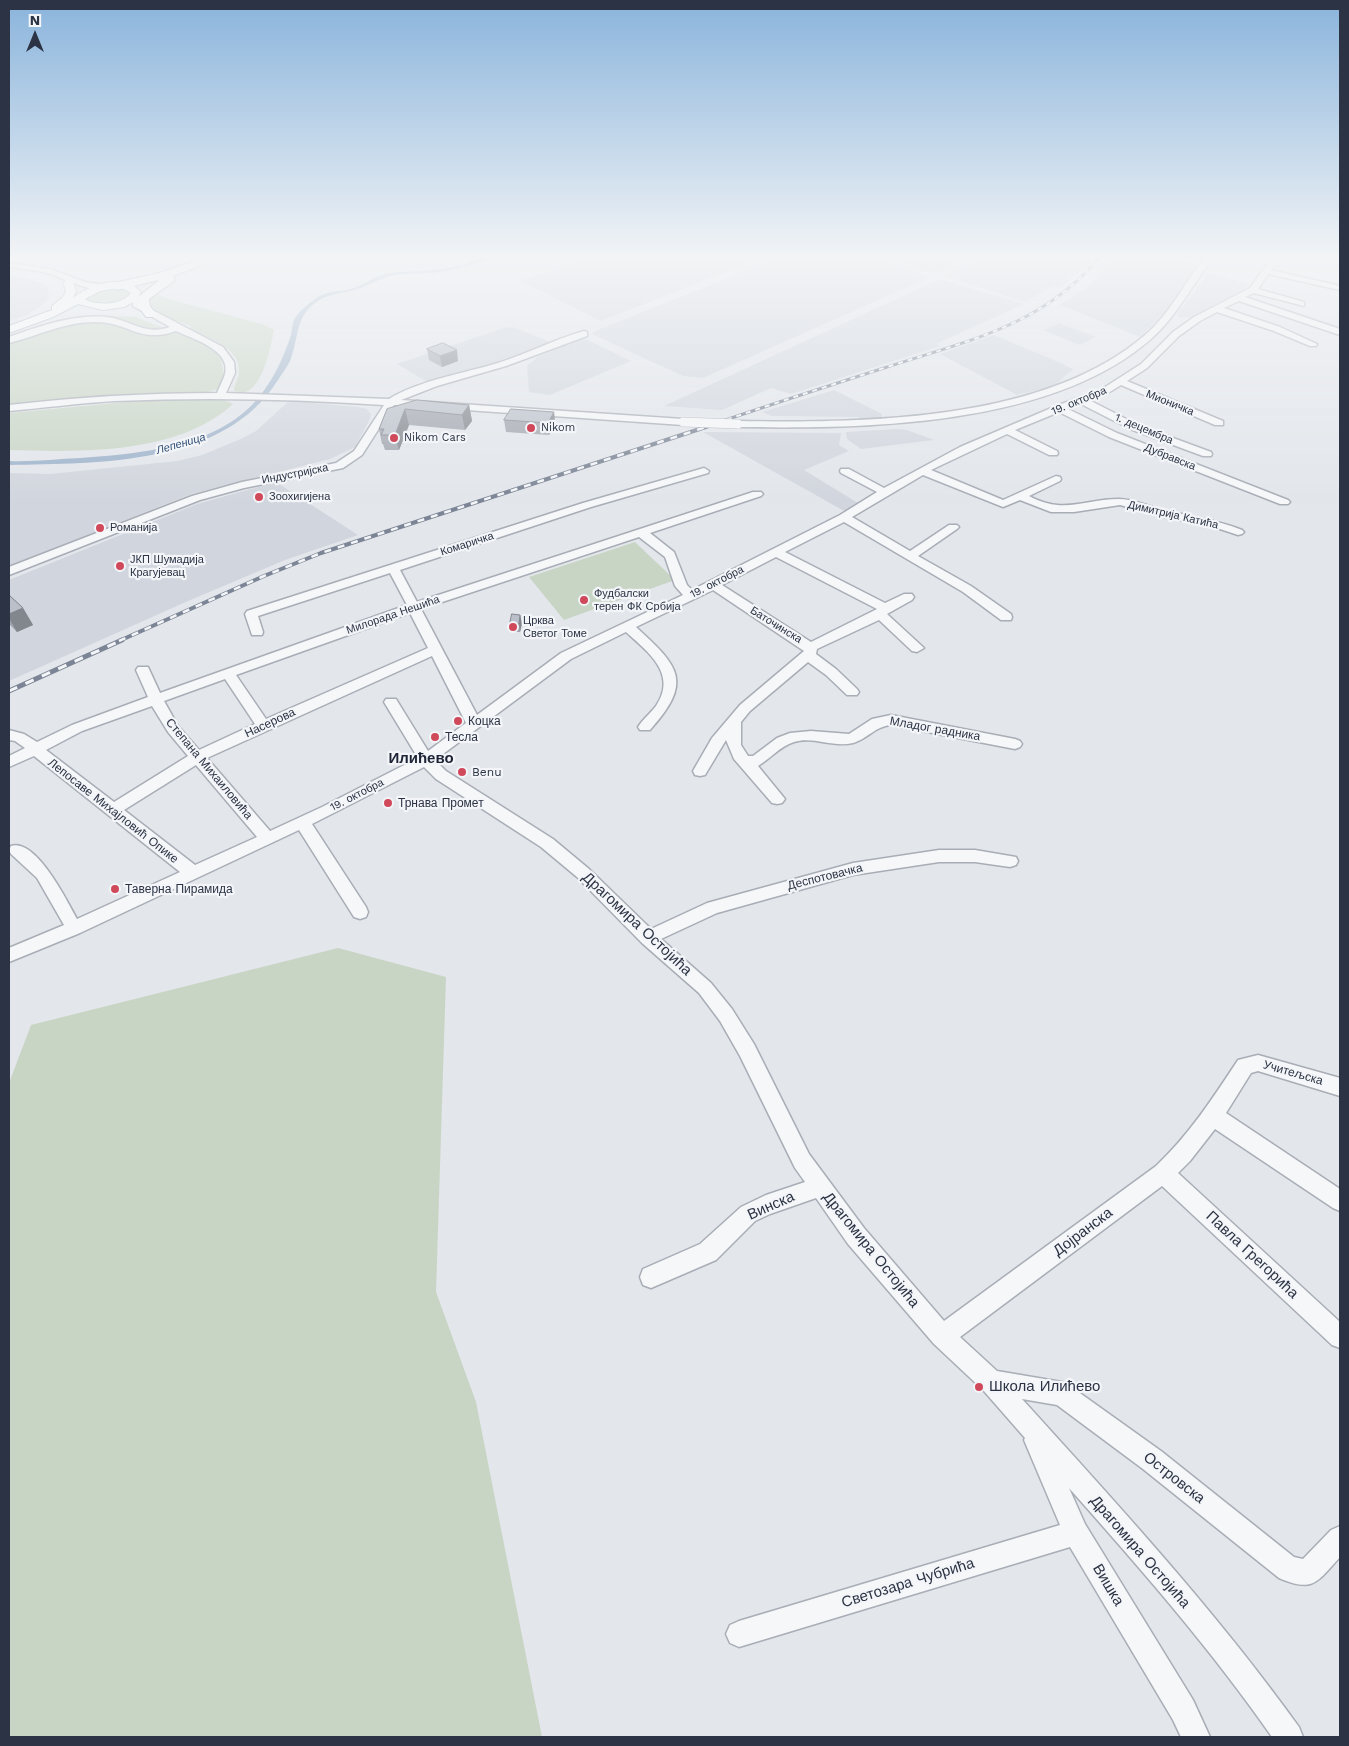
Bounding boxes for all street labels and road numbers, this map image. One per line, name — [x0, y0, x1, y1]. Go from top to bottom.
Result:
street label: 19. октобра — [1050, 384, 1108, 418]
street label: Мионичка — [1144, 387, 1196, 419]
street label: 1. децембра — [1113, 411, 1175, 447]
street label: Дубравска — [1142, 441, 1198, 473]
street label: Индустријска — [261, 461, 329, 487]
street label: Димитрија Катића — [1126, 498, 1220, 532]
street label: Комаричка — [439, 529, 495, 559]
street label: 19. октобра — [688, 563, 746, 601]
street label: Милорада Нешића — [345, 593, 441, 637]
street label: Баточинска — [748, 604, 804, 646]
street label: Насерова — [242, 705, 298, 741]
street label: Младог радника — [889, 714, 981, 744]
street label: Степана Михаиловића — [163, 716, 255, 822]
street label: Лепосаве Михајловић Опике — [45, 756, 181, 866]
street label: 19. октобра — [328, 776, 386, 814]
street label: Деспотовачка — [786, 861, 864, 893]
street label: Драгомира Остојића — [578, 869, 696, 979]
street label: Учитељска — [1261, 1058, 1325, 1088]
street label: Винска — [745, 1188, 797, 1224]
street label: Драгомира Остојића — [819, 1189, 923, 1311]
street label: Дојранска — [1050, 1204, 1116, 1260]
street label: Павла Грегорића — [1202, 1208, 1302, 1302]
street label: Островска — [1140, 1448, 1208, 1508]
street label: Драгомира Остојића — [1086, 1492, 1194, 1612]
street label: Светозара Чубрића — [839, 1554, 977, 1612]
street label: Вишка — [1089, 1561, 1127, 1609]

